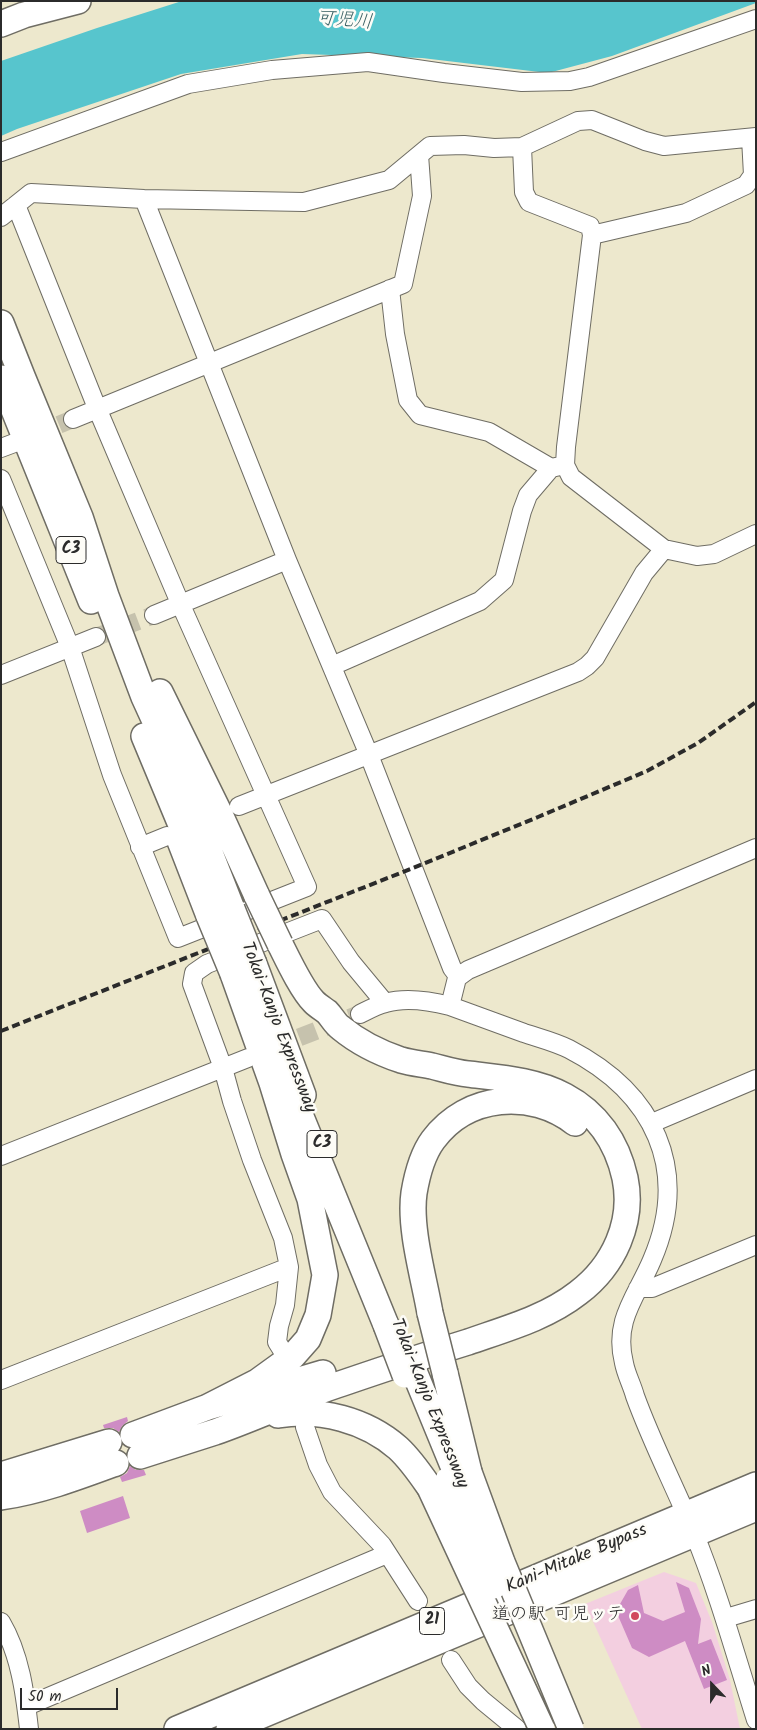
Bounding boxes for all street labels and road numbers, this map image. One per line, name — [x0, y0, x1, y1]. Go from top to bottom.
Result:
road number: C3 — [56, 536, 86, 564]
street label: Tokai-Kanjo Expressway — [234, 940, 320, 1116]
road number: C3 — [307, 1130, 337, 1158]
street label: Tokai-Kanjo Expressway — [384, 1316, 472, 1492]
street label: Kani-Mitake Bypass — [503, 1521, 651, 1599]
road number: 21 — [420, 1608, 444, 1634]

